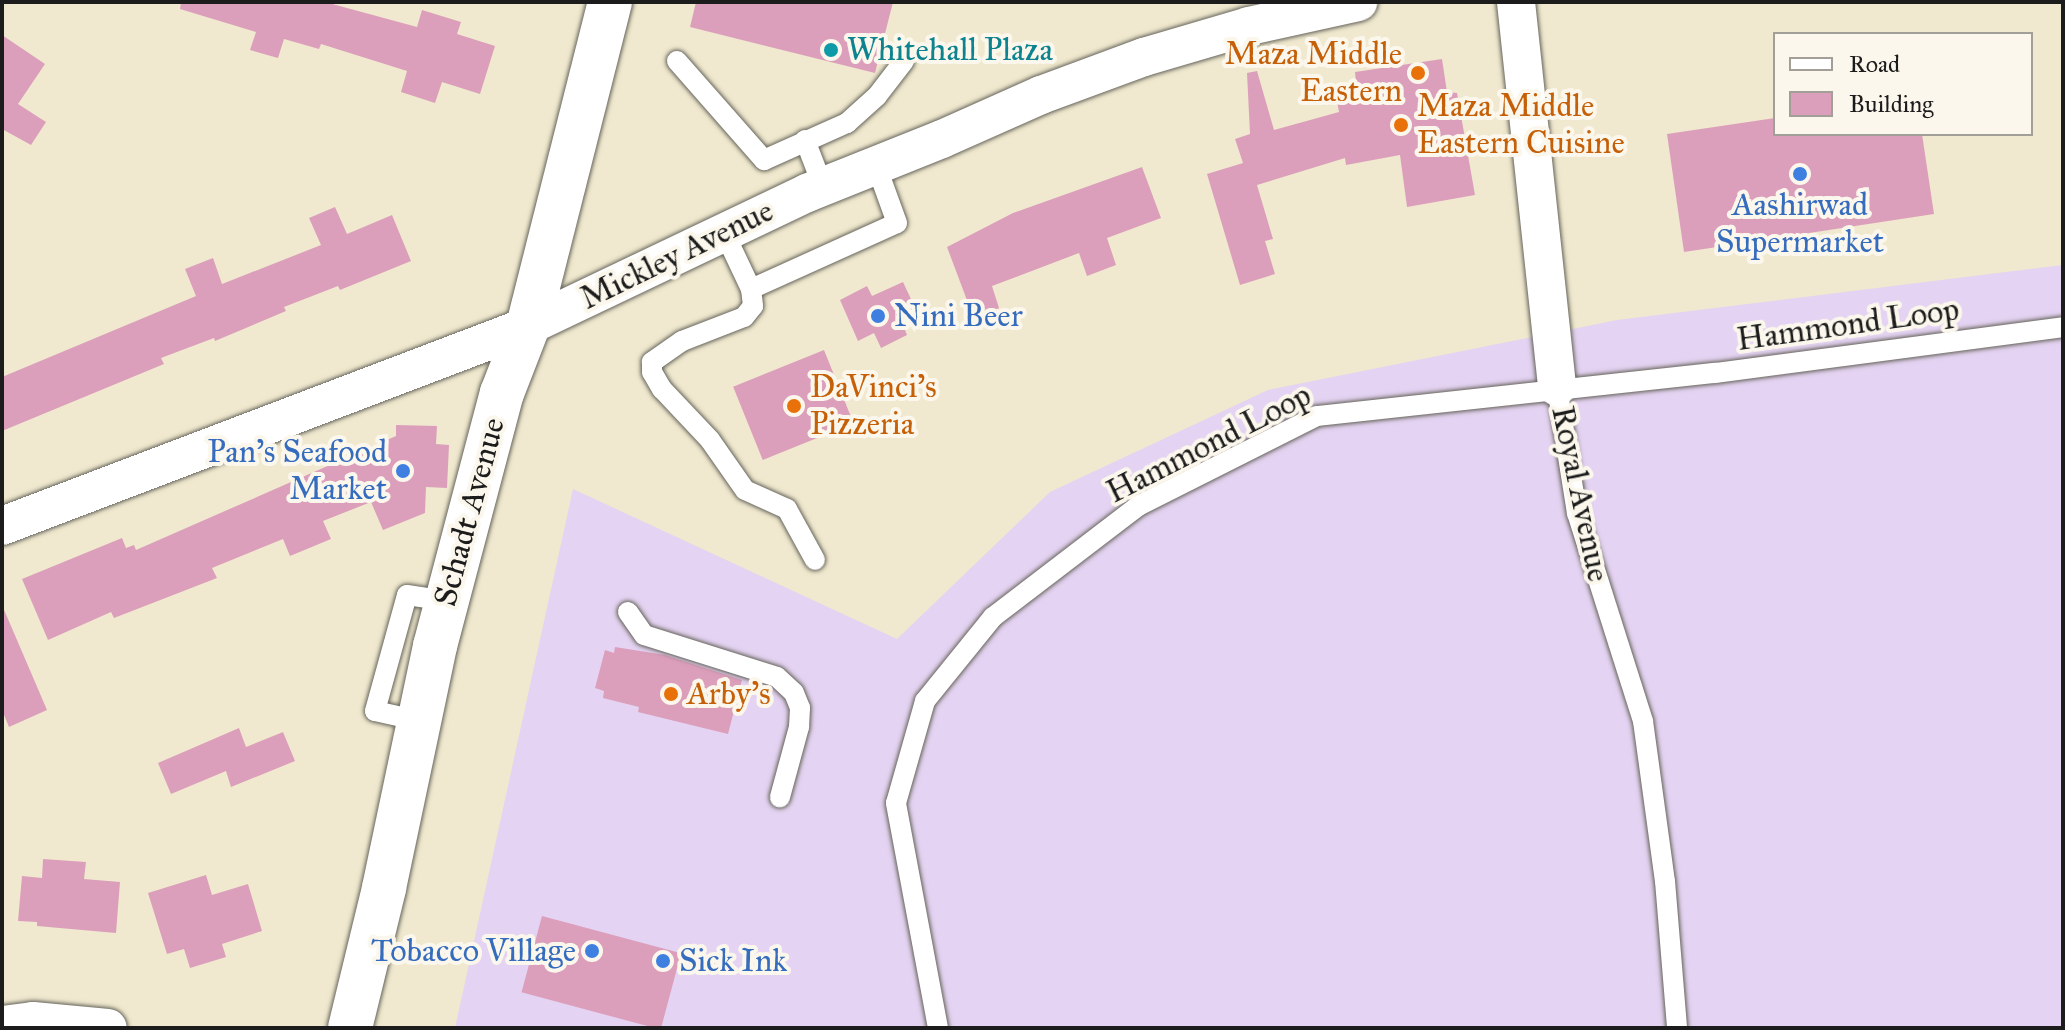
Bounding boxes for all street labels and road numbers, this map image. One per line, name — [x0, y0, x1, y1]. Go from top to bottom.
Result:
street label: Mickley Avenue — [574, 192, 780, 318]
street label: Hammond Loop — [1734, 290, 1962, 360]
street label: Hammond Loop — [1101, 376, 1317, 512]
street label: Royal Avenue — [1543, 403, 1617, 585]
street label: Schadt Avenue — [426, 414, 514, 610]

